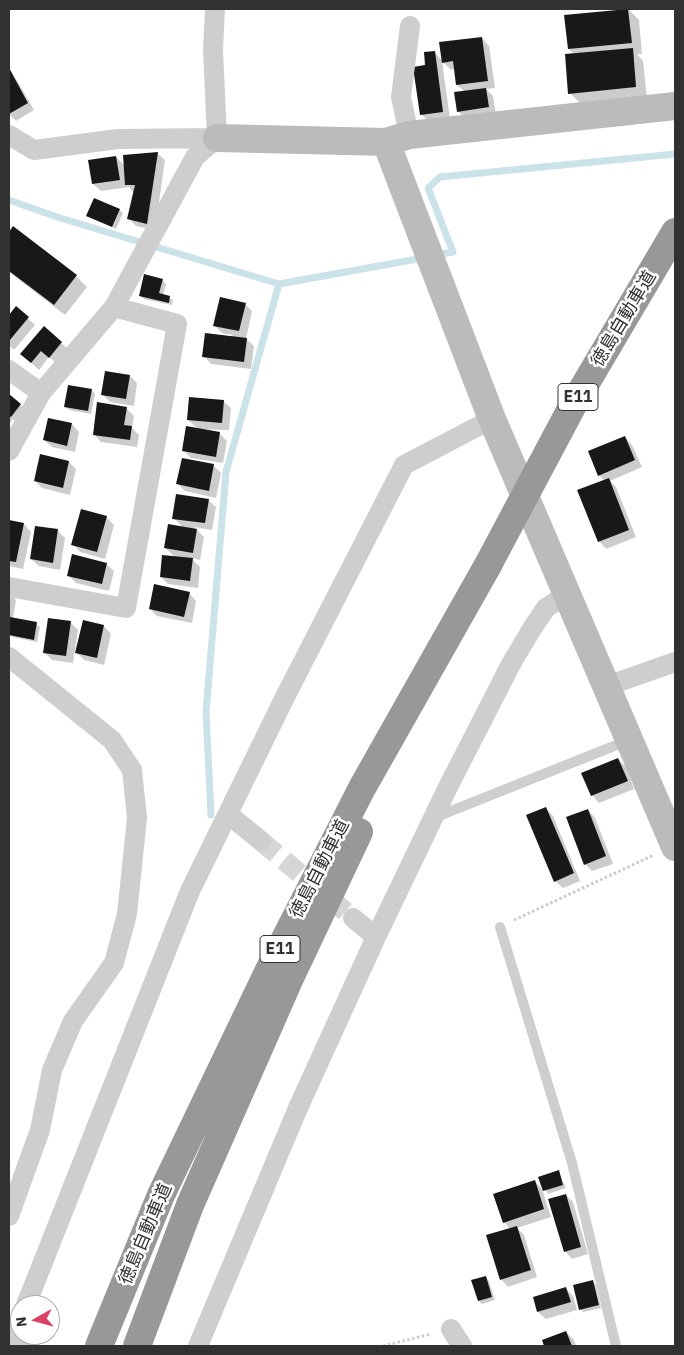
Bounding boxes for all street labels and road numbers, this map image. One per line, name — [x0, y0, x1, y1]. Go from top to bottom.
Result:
street label: 徳島自動車道 — [587, 267, 661, 371]
road number: E11 — [558, 384, 598, 411]
street label: 徳島自動車道 — [286, 816, 354, 922]
road number: E11 — [260, 936, 300, 962]
street label: 徳島自動車道 — [115, 1180, 177, 1288]

